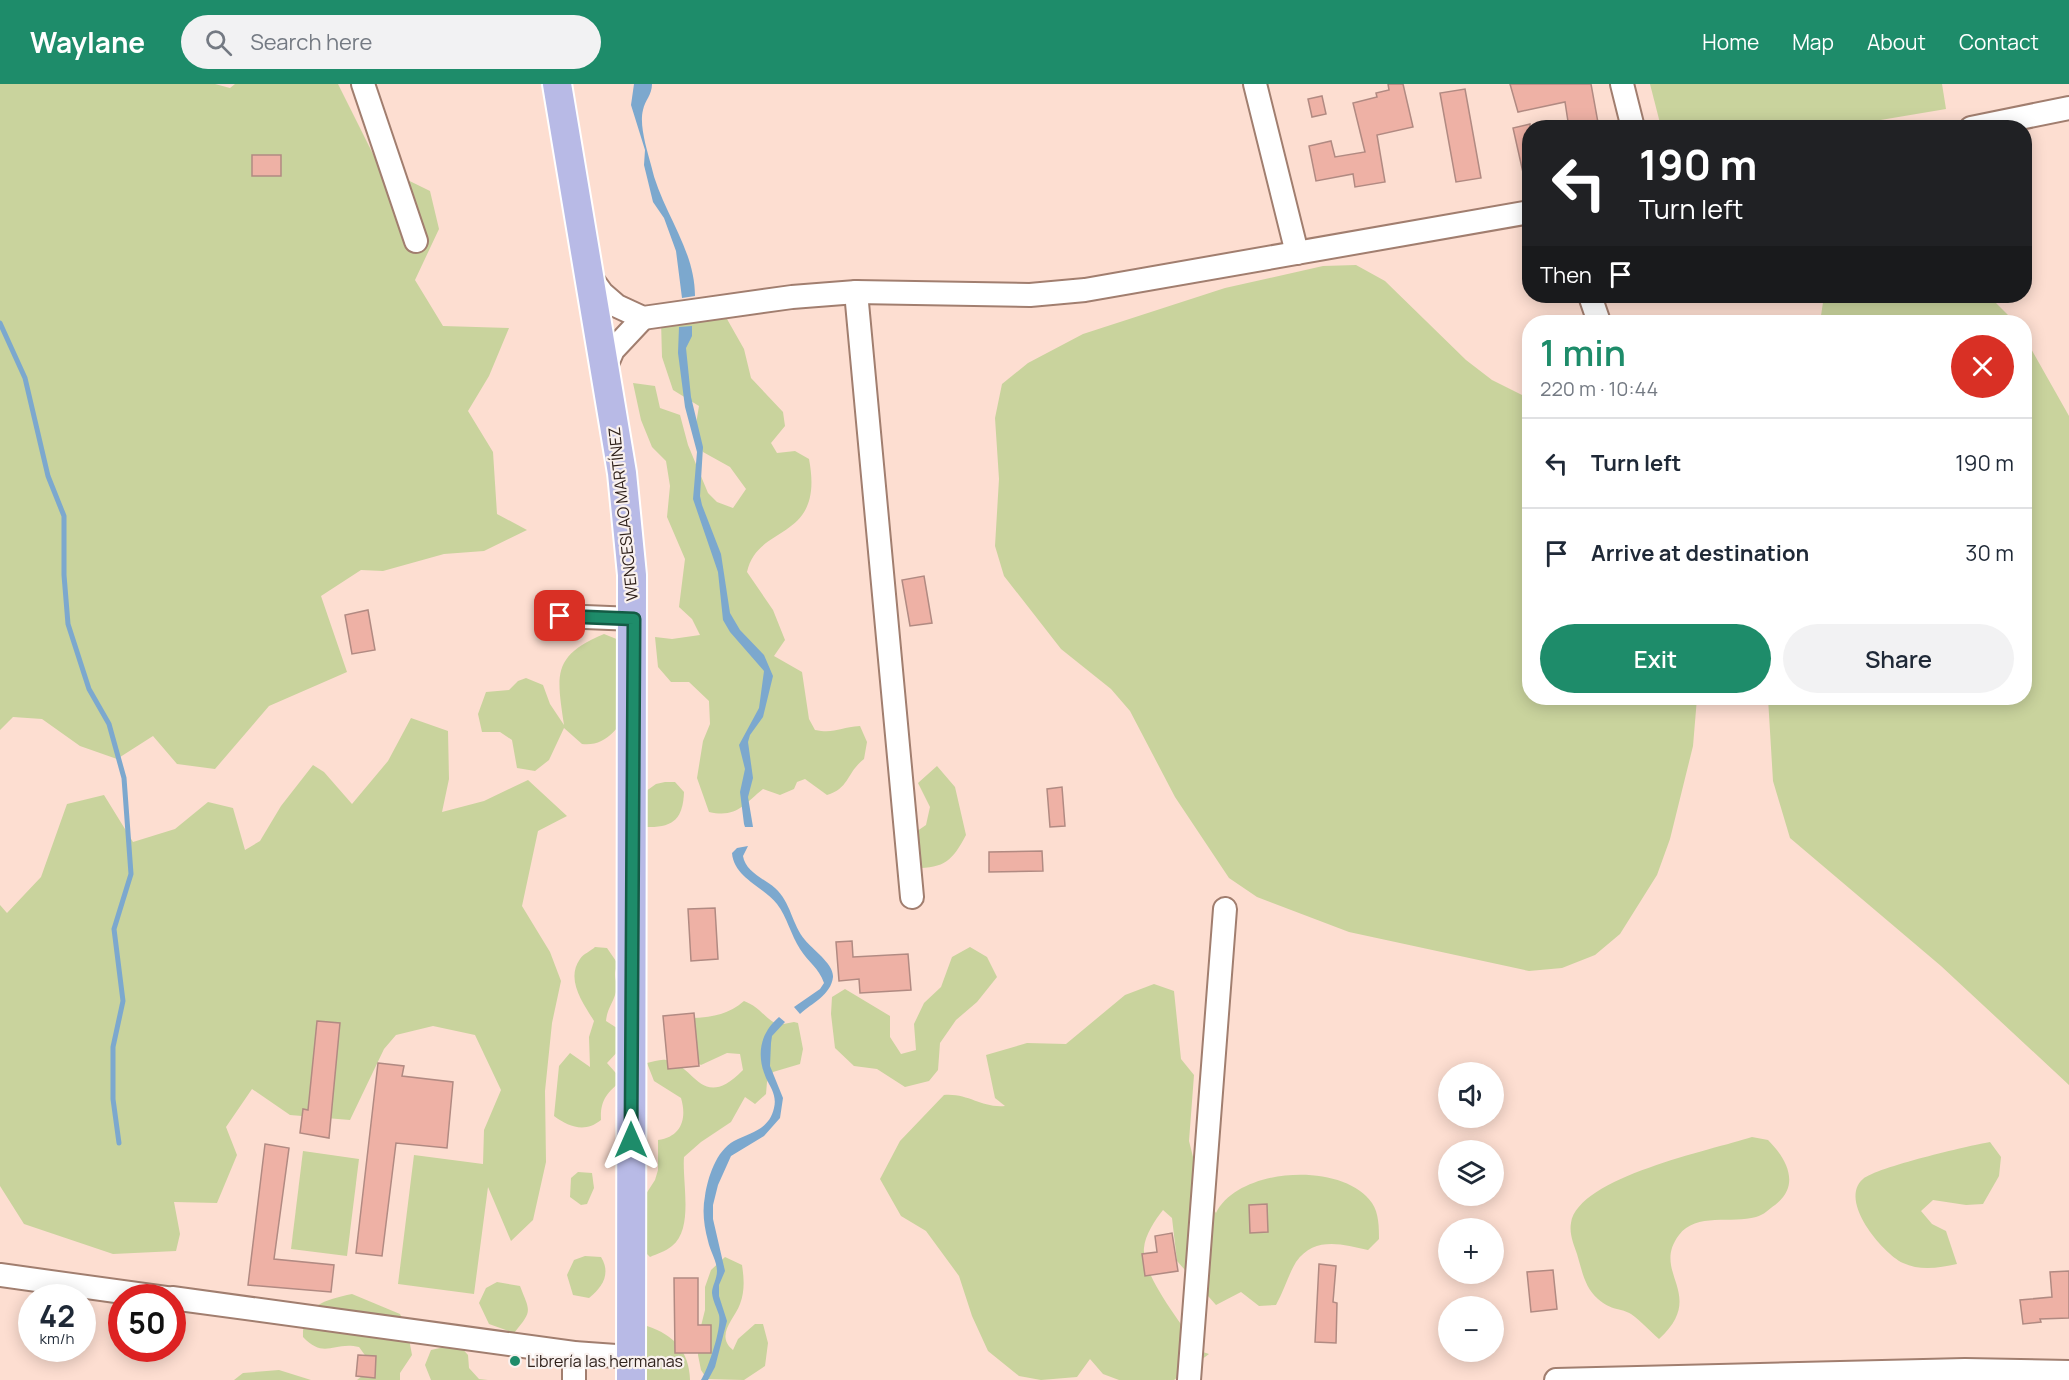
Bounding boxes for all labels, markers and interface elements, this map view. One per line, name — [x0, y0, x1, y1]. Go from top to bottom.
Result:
search box — [181, 15, 601, 69]
text: Waylane — [30, 23, 145, 61]
icon: search — [202, 26, 235, 59]
text: Search here — [250, 27, 372, 57]
text: Home — [1702, 28, 1759, 56]
text: Map — [1792, 28, 1834, 56]
text: About — [1867, 28, 1926, 56]
text: Contact — [1959, 28, 2039, 56]
text: 190 m — [1639, 135, 1757, 193]
icon: left — [1540, 144, 1618, 222]
text: Turn left — [1639, 190, 1743, 227]
icon: arrive — [1604, 258, 1637, 291]
text: Then — [1540, 260, 1592, 290]
text: 1 min — [1540, 328, 1626, 377]
button: close — [1951, 335, 2014, 398]
text: 220 m · 10:44 — [1540, 375, 1658, 402]
street label: WENCESLAO MARTÍNEZ — [603, 426, 643, 602]
icon: left — [1540, 447, 1573, 480]
text: Turn left — [1591, 448, 1681, 478]
text: 190 m — [1955, 448, 2014, 478]
icon: arrive — [1540, 537, 1573, 570]
text: Arrive at destination — [1591, 538, 1809, 568]
text: 30 m — [1965, 538, 2014, 568]
pin — [534, 590, 585, 641]
icon: arrive — [543, 599, 576, 632]
button: Exit — [1540, 624, 1771, 693]
button: Share — [1783, 624, 2014, 693]
map controls — [1438, 1062, 1504, 1362]
button: sound — [1438, 1062, 1504, 1128]
position arrow — [599, 1108, 663, 1172]
button: layers — [1438, 1140, 1504, 1206]
button: + — [1438, 1218, 1504, 1284]
speed limit sign: 50 — [108, 1284, 186, 1362]
text: 42 — [39, 1295, 75, 1336]
button: − — [1438, 1296, 1504, 1362]
text: km/h — [40, 1328, 74, 1349]
place label: Librería las hermanas — [527, 1350, 683, 1372]
marker: Librería las hermanas — [508, 1354, 522, 1368]

